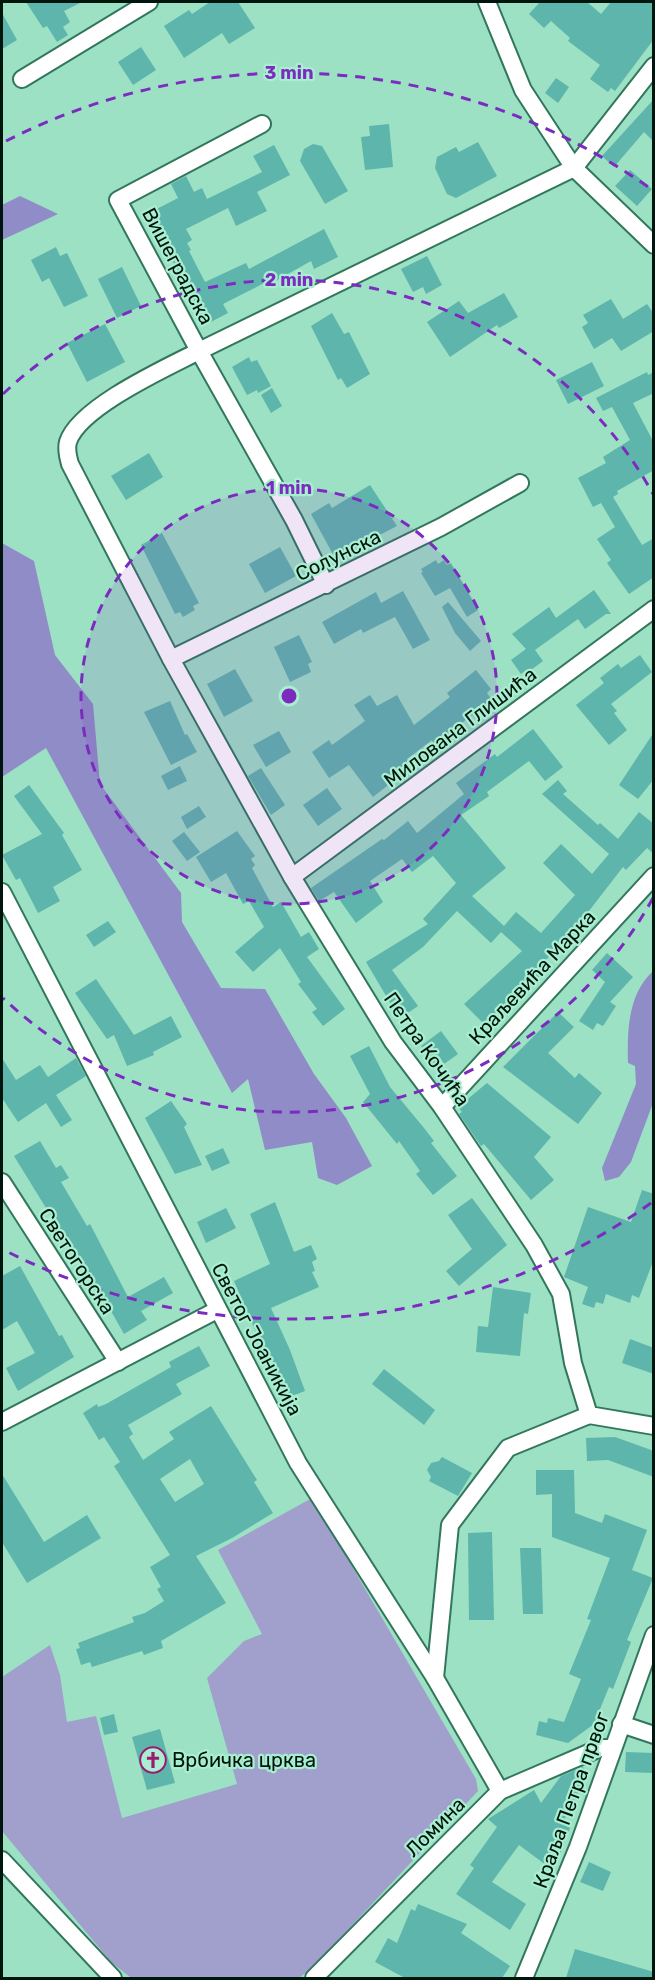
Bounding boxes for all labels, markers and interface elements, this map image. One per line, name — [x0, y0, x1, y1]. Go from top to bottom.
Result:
text: 3 min — [265, 62, 313, 84]
street label: Вишеградска — [137, 203, 219, 329]
text: 2 min — [265, 269, 313, 291]
text: 1 min — [266, 477, 312, 499]
street label: Солунска — [291, 524, 385, 586]
street label: Милована Глишића — [379, 662, 541, 792]
centre of rings — [279, 686, 299, 706]
street label: Краљевића Марка — [464, 905, 600, 1049]
street label: Петра Кочића — [379, 987, 475, 1111]
street label: Светогорска — [34, 1203, 120, 1319]
street label: Светог Јоаникија — [207, 1259, 307, 1419]
street label: Краља Петра првог — [528, 1708, 614, 1891]
church icon: Врбичка црква — [138, 1745, 168, 1775]
place label: Врбичка црква — [172, 1748, 316, 1772]
street label: Ломина — [400, 1792, 470, 1862]

